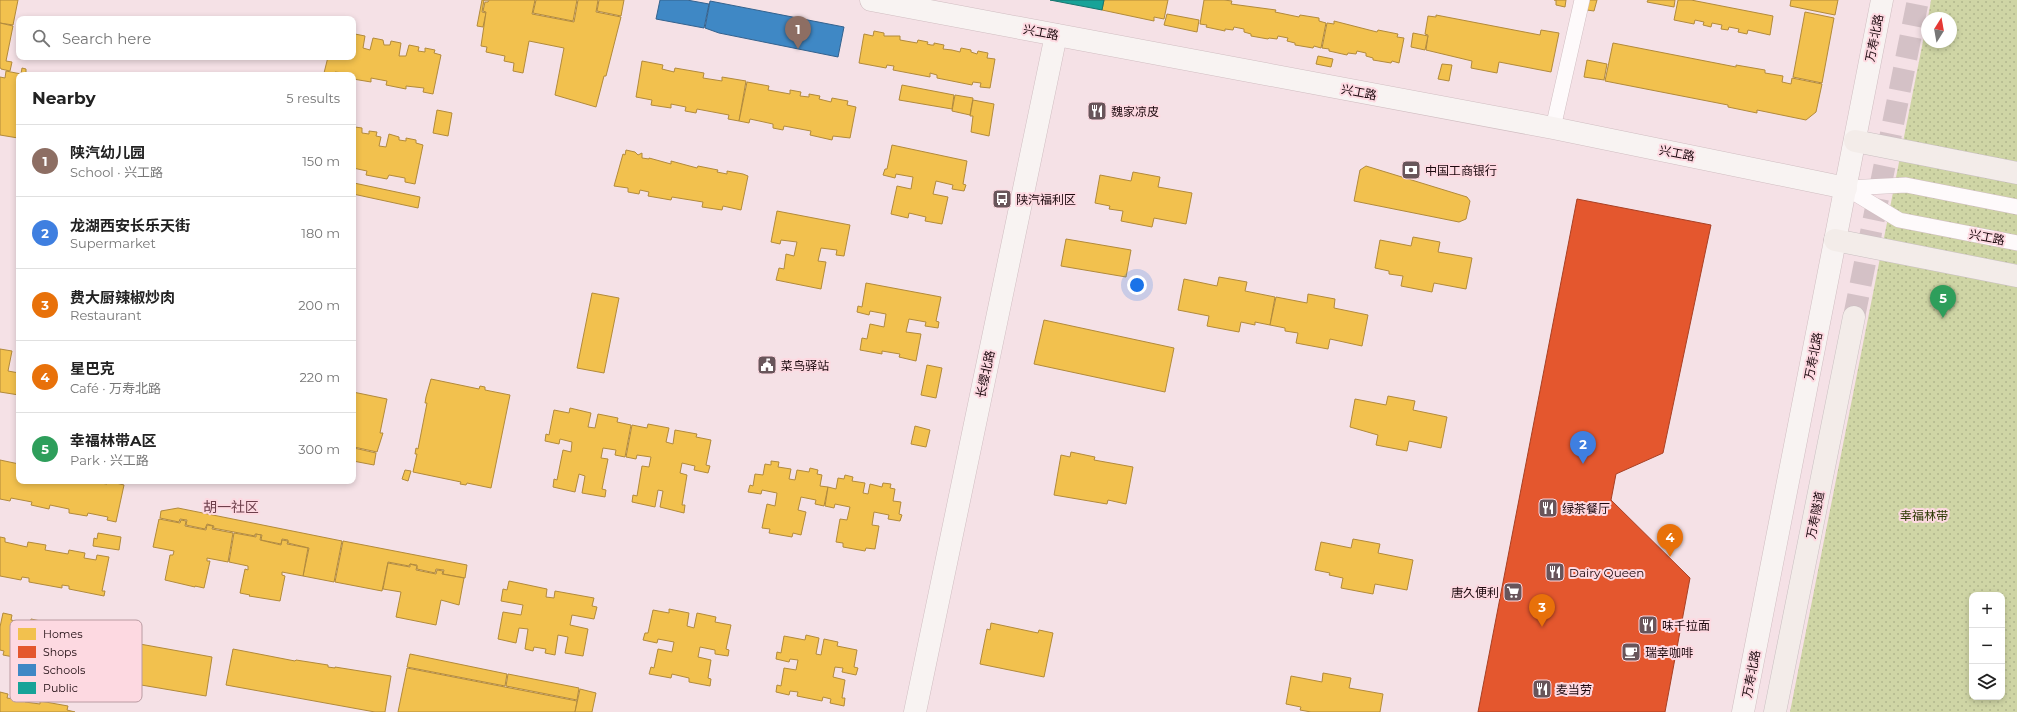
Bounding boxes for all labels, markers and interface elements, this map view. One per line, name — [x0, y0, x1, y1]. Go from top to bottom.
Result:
north arrow — [1921, 12, 1957, 48]
street label: 万寿北路 — [1862, 13, 1886, 63]
search box — [16, 16, 356, 60]
pin: 1 — [785, 16, 811, 49]
street label: 兴工路 — [1022, 21, 1060, 43]
icon: search — [30, 27, 52, 49]
text: Search here — [62, 29, 151, 48]
street label: 兴工路 — [1340, 81, 1378, 103]
text: Nearby — [32, 88, 96, 108]
text: 5 results — [286, 90, 340, 106]
restaurant icon: 魏家凉皮 — [1086, 100, 1108, 122]
place label: 魏家凉皮 — [1111, 104, 1159, 119]
street label: 兴工路 — [1658, 142, 1696, 164]
text: 陕汽幼儿园 — [70, 143, 145, 162]
text: 1 — [42, 153, 48, 169]
text: 150 m — [302, 153, 340, 169]
bank icon: 中国工商银行 — [1400, 159, 1422, 181]
place label: 中国工商银行 — [1425, 163, 1497, 178]
text: School · 兴工路 — [70, 164, 163, 180]
bus stop icon: 陕汽福利区 — [991, 188, 1013, 210]
place label: 陕汽福利区 — [1016, 192, 1076, 207]
text: 龙湖西安长乐天街 — [70, 216, 190, 235]
text: 2 — [41, 225, 49, 241]
text: 180 m — [301, 225, 340, 241]
street label: 兴工路 — [1968, 226, 2006, 248]
text: Supermarket — [70, 235, 156, 251]
your location — [1127, 275, 1147, 295]
pin: 5 — [1930, 285, 1956, 318]
text: 费大厨辣椒炒肉 — [70, 288, 175, 307]
text: 3 — [41, 297, 49, 313]
text: 200 m — [298, 297, 340, 313]
text: Restaurant — [70, 307, 141, 323]
street label: 万寿北路 — [1801, 331, 1825, 381]
street label: 长缨北路 — [973, 349, 997, 399]
public building icon: 菜鸟驿站 — [756, 354, 778, 376]
place label: 菜鸟驿站 — [781, 358, 829, 373]
text: 星巴克 — [70, 359, 115, 378]
text: 4 — [41, 369, 49, 385]
text: 220 m — [299, 369, 340, 385]
text: Café · 万寿北路 — [70, 380, 161, 396]
text: 幸福林带A区 — [70, 431, 157, 450]
pin: 2 — [1570, 431, 1596, 464]
text: 5 — [41, 441, 49, 457]
text: 300 m — [298, 441, 340, 457]
text: Park · 兴工路 — [70, 452, 149, 468]
street label: 万寿隧道 — [1803, 490, 1827, 540]
restaurant icon: 绿茶餐厅 — [1537, 497, 1559, 519]
district label: 胡一社区 — [203, 498, 259, 516]
place label: 绿茶餐厅 — [1562, 501, 1610, 516]
park label: 幸福林带 — [1900, 508, 1948, 523]
pin: 4 — [1657, 524, 1683, 557]
restaurant icon: Dairy Queen — [1544, 561, 1566, 583]
place label: Dairy Queen — [1569, 565, 1644, 580]
supermarket icon: 唐久便利 — [1502, 581, 1524, 603]
place label: 唐久便利 — [1451, 585, 1499, 600]
map controls — [1969, 592, 2005, 700]
button: + — [1969, 592, 2005, 628]
pin: 3 — [1529, 594, 1555, 627]
restaurant icon: 味千拉面 — [1637, 614, 1659, 636]
place label: 味千拉面 — [1662, 618, 1710, 633]
legend — [10, 620, 142, 702]
text: Homes — [43, 627, 83, 641]
button: − — [1969, 628, 2005, 664]
cafe icon: 瑞幸咖啡 — [1620, 641, 1642, 663]
text: Shops — [43, 645, 78, 659]
place label: 瑞幸咖啡 — [1645, 645, 1693, 660]
street label: 万寿北路 — [1739, 649, 1763, 699]
text: Schools — [43, 663, 86, 677]
button: layers — [1969, 664, 2005, 700]
restaurant icon: 麦当劳 — [1531, 678, 1553, 700]
text: Public — [43, 681, 78, 695]
place label: 麦当劳 — [1556, 682, 1592, 697]

